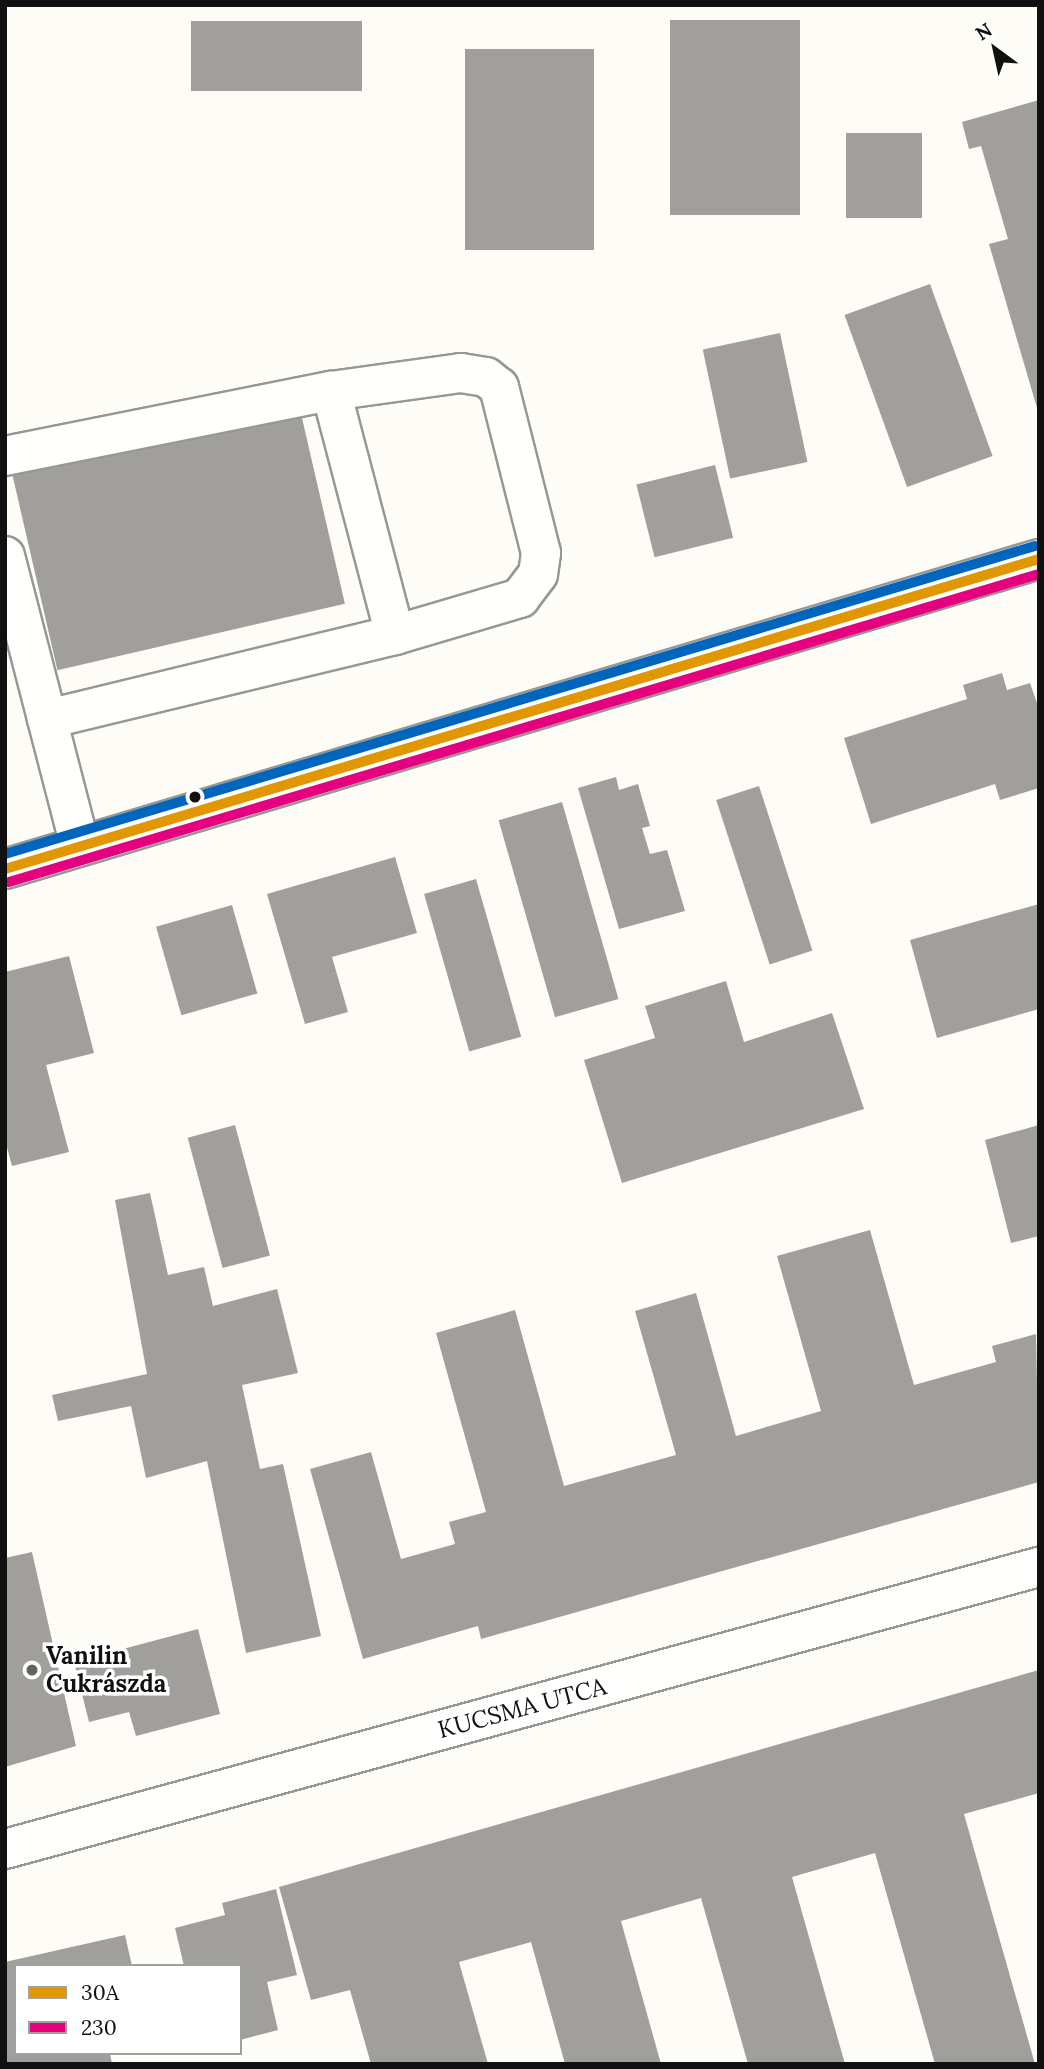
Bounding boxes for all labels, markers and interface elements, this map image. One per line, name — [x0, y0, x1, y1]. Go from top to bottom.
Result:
north arrow — [960, 14, 1030, 84]
text: N — [971, 17, 996, 45]
unlabelled marker — [188, 790, 202, 804]
place label: Vanilin Cukrászda — [46, 1642, 166, 1698]
marker: Vanilin Cukrászda — [24, 1662, 40, 1678]
street label: KUCSMA UTCA — [435, 1672, 609, 1744]
legend — [14, 1964, 242, 2055]
text: 30A — [81, 1979, 119, 2006]
text: 230 — [81, 2014, 117, 2041]

